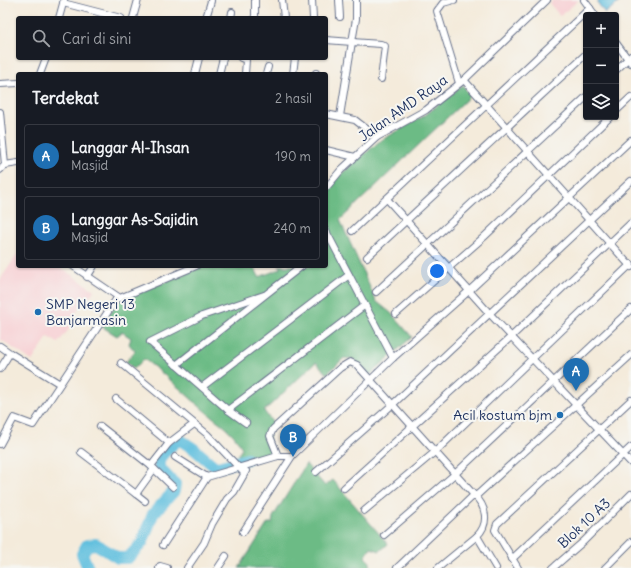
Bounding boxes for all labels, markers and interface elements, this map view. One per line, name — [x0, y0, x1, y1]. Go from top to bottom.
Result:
map controls — [583, 12, 619, 120]
button: + — [583, 12, 619, 48]
search box — [16, 16, 328, 60]
icon: search — [30, 27, 52, 49]
text: Cari di sini — [62, 29, 131, 48]
button: − — [583, 48, 619, 84]
street label: Jalan AMD Raya — [355, 71, 451, 145]
button: layers — [583, 84, 619, 120]
text: Terdekat — [32, 87, 99, 109]
text: 2 hasil — [275, 90, 312, 107]
text: Langgar Al-Ihsan — [71, 138, 190, 157]
text: A — [42, 148, 50, 165]
text: 190 m — [275, 148, 311, 165]
text: Masjid — [71, 157, 108, 174]
text: Langgar As-Sajidin — [71, 210, 198, 229]
text: B — [42, 220, 50, 237]
text: 240 m — [274, 220, 311, 237]
text: Masjid — [71, 229, 108, 246]
your location — [427, 261, 447, 281]
place label: SMP Negeri 13 Banjarmasin — [46, 295, 135, 329]
marker: SMP Negeri 13 Banjarmasin — [33, 307, 43, 317]
pin: A — [563, 358, 589, 391]
place label: Acil kostum bjm — [453, 406, 552, 424]
marker: Acil kostum bjm — [555, 410, 565, 420]
pin: B — [280, 424, 306, 457]
street label: Blok 10 A3 — [554, 494, 614, 552]

